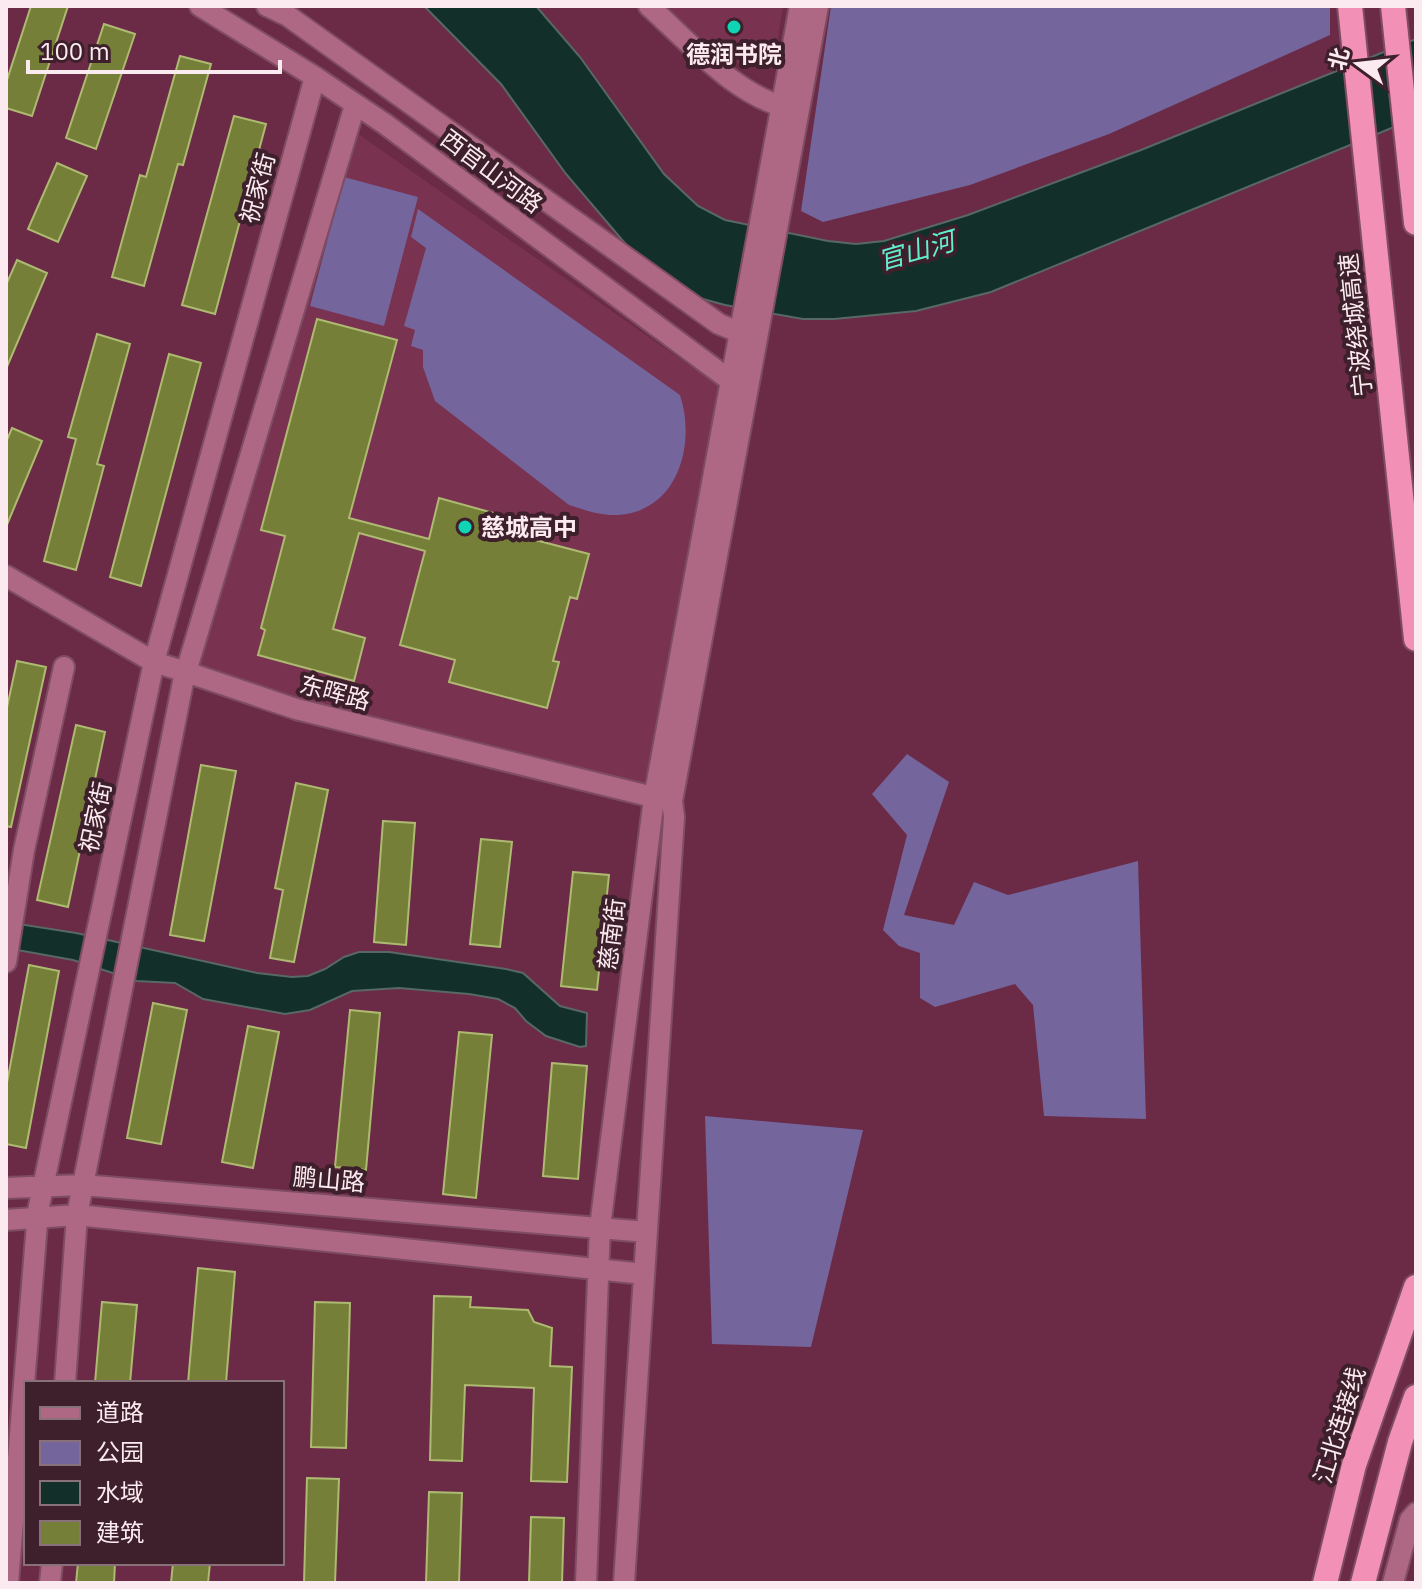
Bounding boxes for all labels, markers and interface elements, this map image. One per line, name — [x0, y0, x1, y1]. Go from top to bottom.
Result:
marker: 德润书院 — [725, 18, 743, 36]
scale bar — [28, 24, 280, 74]
north arrow — [1318, 24, 1398, 104]
text: 100 m — [40, 35, 110, 67]
place label: 德润书院 — [686, 38, 782, 70]
text: 北 — [1321, 44, 1355, 73]
street label: 西官山河路 — [434, 122, 550, 220]
street label: 祝家街 — [232, 149, 282, 227]
water label: 官山河 — [874, 222, 963, 277]
street label: 宁波绕城高速 — [1332, 252, 1378, 398]
place label: 慈城高中 — [481, 511, 577, 543]
marker: 慈城高中 — [456, 518, 474, 536]
street label: 东晖路 — [296, 667, 374, 717]
street label: 祝家街 — [72, 778, 118, 856]
street label: 慈南街 — [591, 896, 631, 972]
street label: 鹏山路 — [292, 1160, 366, 1198]
street label: 江北连接线 — [1306, 1363, 1372, 1487]
legend — [24, 1381, 284, 1565]
text: 道路 — [96, 1396, 144, 1428]
text: 公园 — [96, 1436, 144, 1468]
text: 水域 — [96, 1476, 144, 1508]
text: 建筑 — [96, 1516, 144, 1548]

